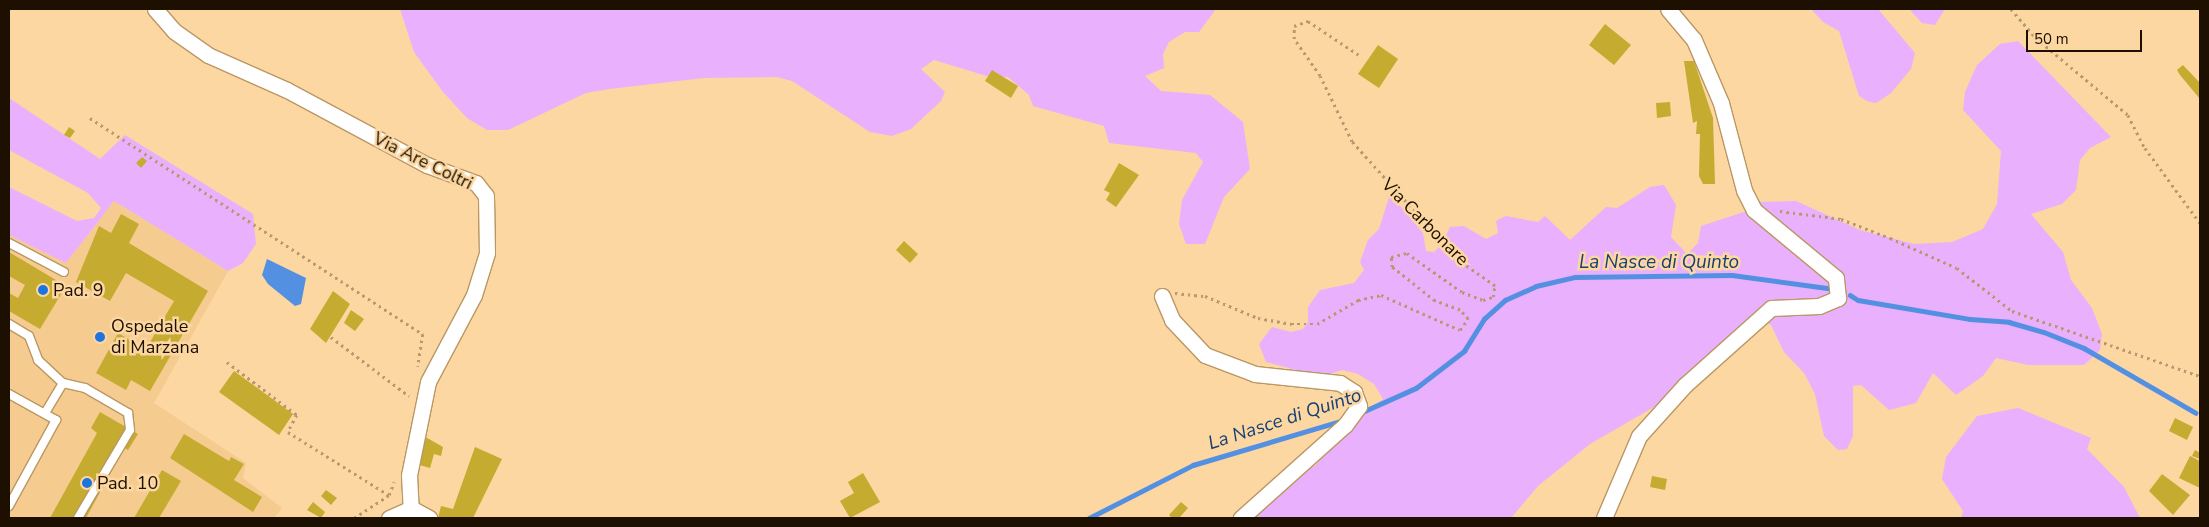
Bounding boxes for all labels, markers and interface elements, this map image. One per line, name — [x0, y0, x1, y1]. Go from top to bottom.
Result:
scale bar — [2029, 20, 2145, 52]
text: 50 m — [2034, 29, 2069, 49]
street label: Via Are Coltri — [370, 128, 476, 194]
street label: Via Carbonare — [1377, 174, 1473, 270]
water label: La Nasce di Quinto — [1579, 252, 1739, 274]
place label: Pad. 9 — [53, 279, 104, 301]
marker: Pad. 9 — [37, 284, 49, 296]
place label: Ospedale di Marzana — [111, 316, 199, 358]
marker: Ospedale di Marzana — [93, 330, 107, 344]
water label: La Nasce di Quinto — [1205, 384, 1365, 456]
place label: Pad. 10 — [97, 472, 158, 494]
marker: Pad. 10 — [81, 477, 93, 489]

